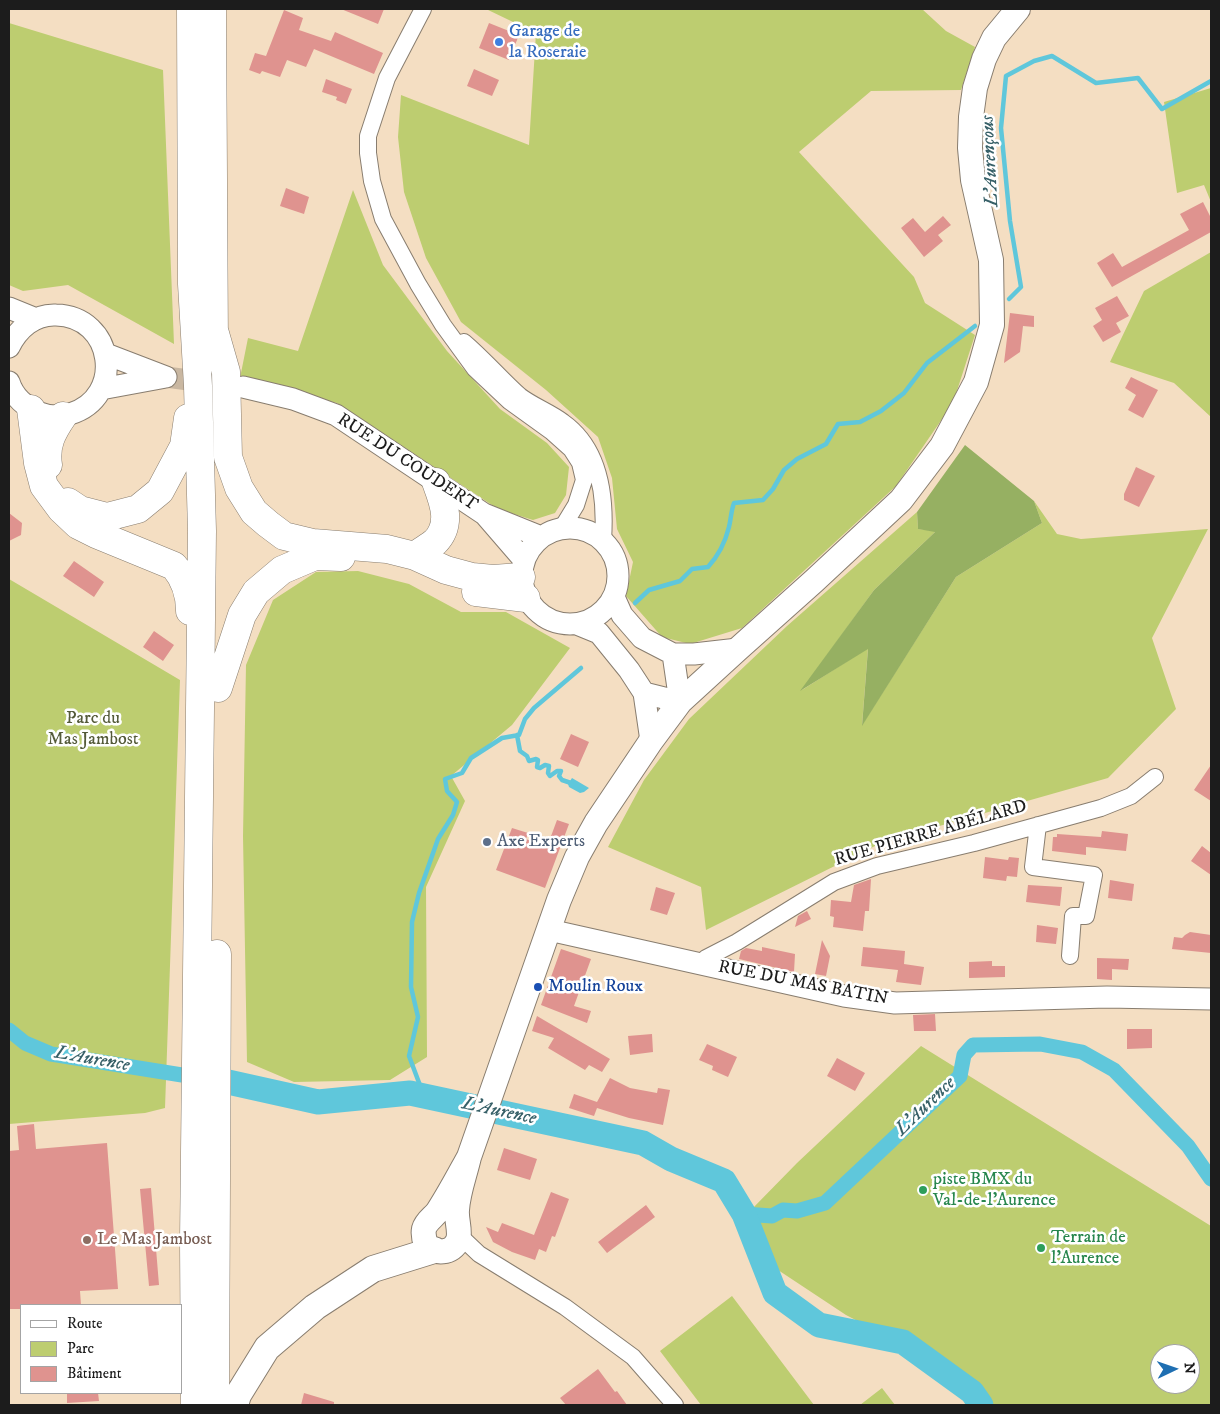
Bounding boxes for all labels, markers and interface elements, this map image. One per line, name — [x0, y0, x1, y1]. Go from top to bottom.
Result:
place label: Garage de la Roseraie — [509, 21, 586, 64]
marker: Garage de la Roseraie — [493, 36, 505, 48]
water label: L'Aurençous — [977, 115, 1005, 207]
street label: RUE DU COUDERT — [333, 409, 481, 517]
park label: Parc du Mas Jambost — [48, 708, 138, 751]
street label: RUE PIERRE ABÉLARD — [832, 796, 1030, 872]
place label: Axe Experts — [497, 831, 585, 853]
marker: Axe Experts — [481, 836, 493, 848]
street label: RUE DU MAS BATIN — [716, 957, 890, 1011]
place label: Moulin Roux — [548, 976, 643, 998]
marker: Moulin Roux — [532, 981, 544, 993]
water label: L'Aurence — [53, 1042, 131, 1078]
water label: L'Aurence — [891, 1073, 961, 1141]
water label: L'Aurence — [460, 1093, 538, 1131]
place label: piste BMX du Val-de-l'Aurence — [933, 1169, 1056, 1212]
marker: piste BMX du Val-de-l'Aurence — [917, 1184, 929, 1196]
place label: Terrain de l'Aurence — [1051, 1227, 1126, 1270]
place label: Le Mas Jambost — [97, 1229, 212, 1251]
marker: Le Mas Jambost — [81, 1234, 93, 1246]
marker: Terrain de l'Aurence — [1035, 1242, 1047, 1254]
legend — [20, 1304, 182, 1394]
text: Route — [67, 1314, 102, 1333]
text: Parc — [67, 1339, 94, 1358]
north arrow — [1150, 1344, 1200, 1394]
text: N — [1180, 1362, 1198, 1374]
text: Bâtiment — [67, 1364, 122, 1383]

